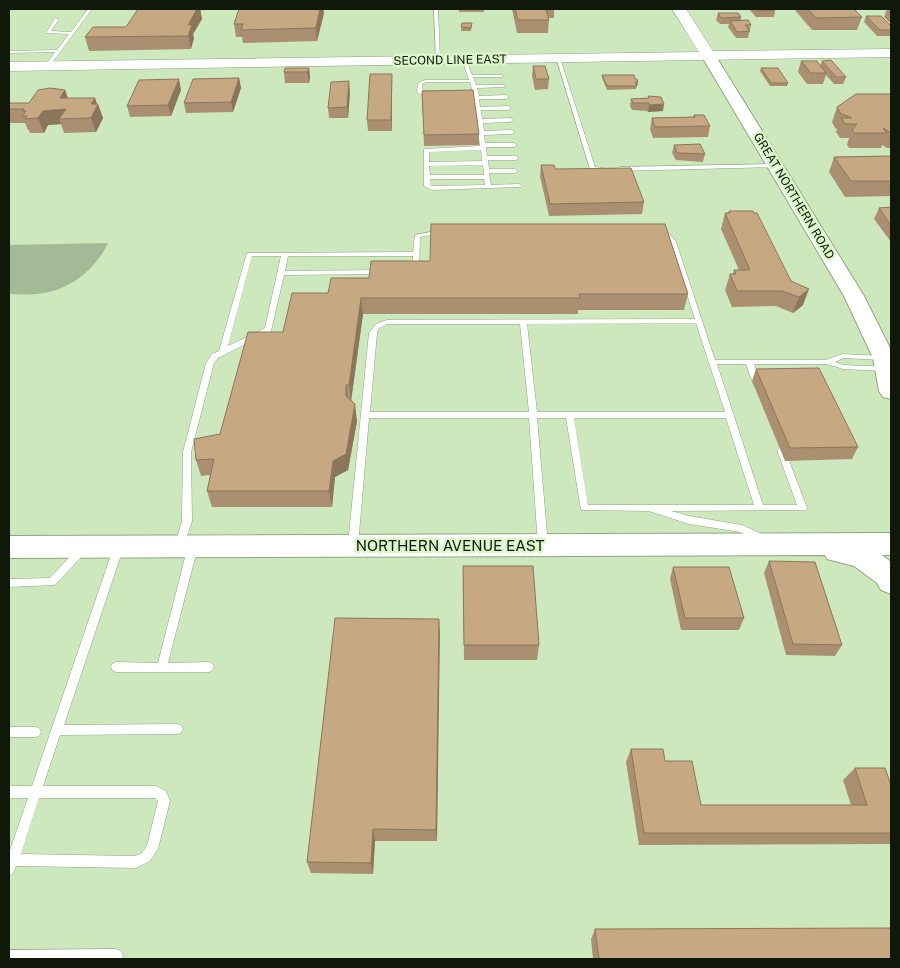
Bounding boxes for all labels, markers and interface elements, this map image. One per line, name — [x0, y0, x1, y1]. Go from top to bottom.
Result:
street label: SECOND LINE EAST — [393, 52, 507, 68]
street label: GREAT NORTHERN ROAD — [751, 130, 837, 262]
street label: NORTHERN AVENUE EAST — [356, 537, 544, 554]

